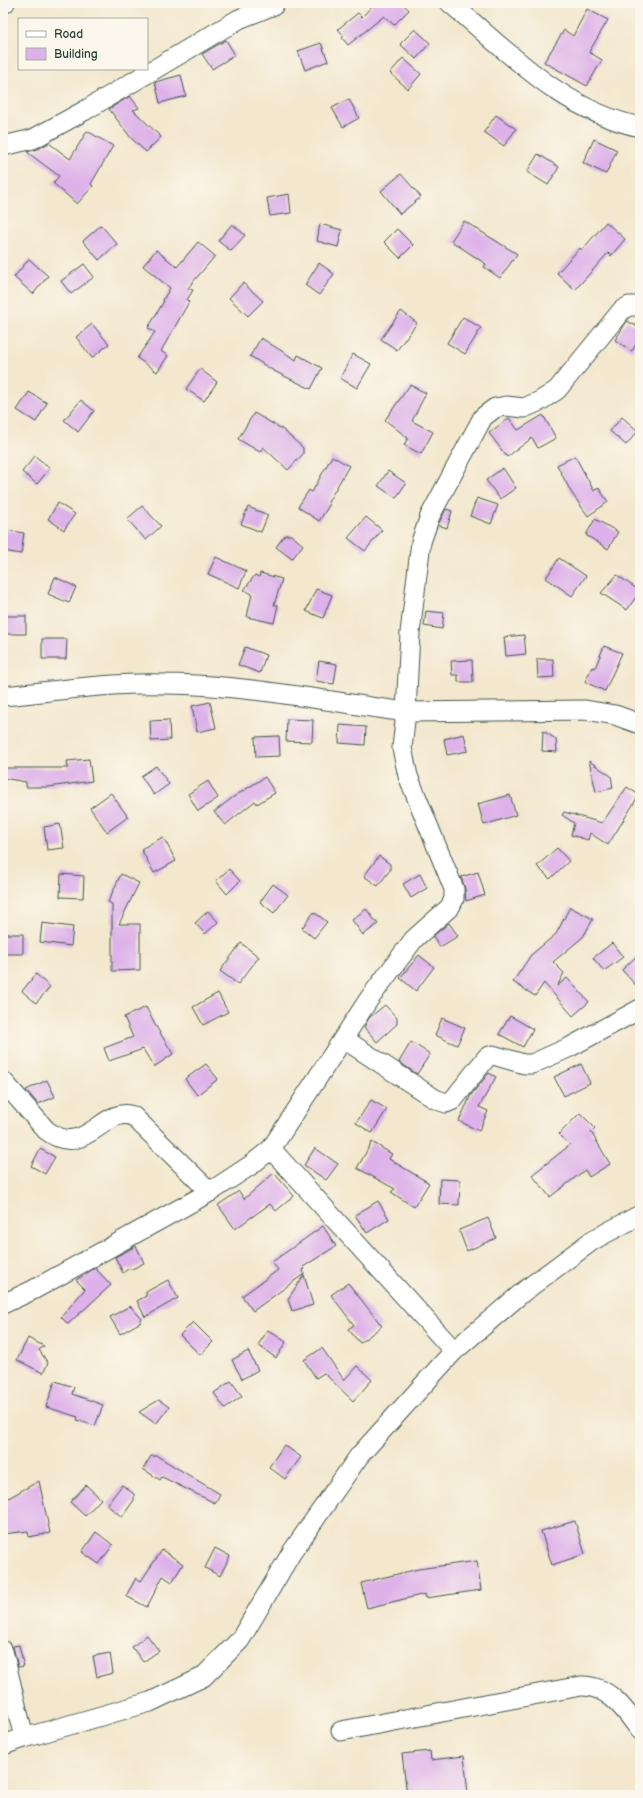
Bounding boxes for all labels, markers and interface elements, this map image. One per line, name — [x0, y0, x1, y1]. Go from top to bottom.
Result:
legend — [18, 18, 148, 70]
text: Road — [54, 27, 83, 42]
text: Building — [54, 47, 98, 62]

